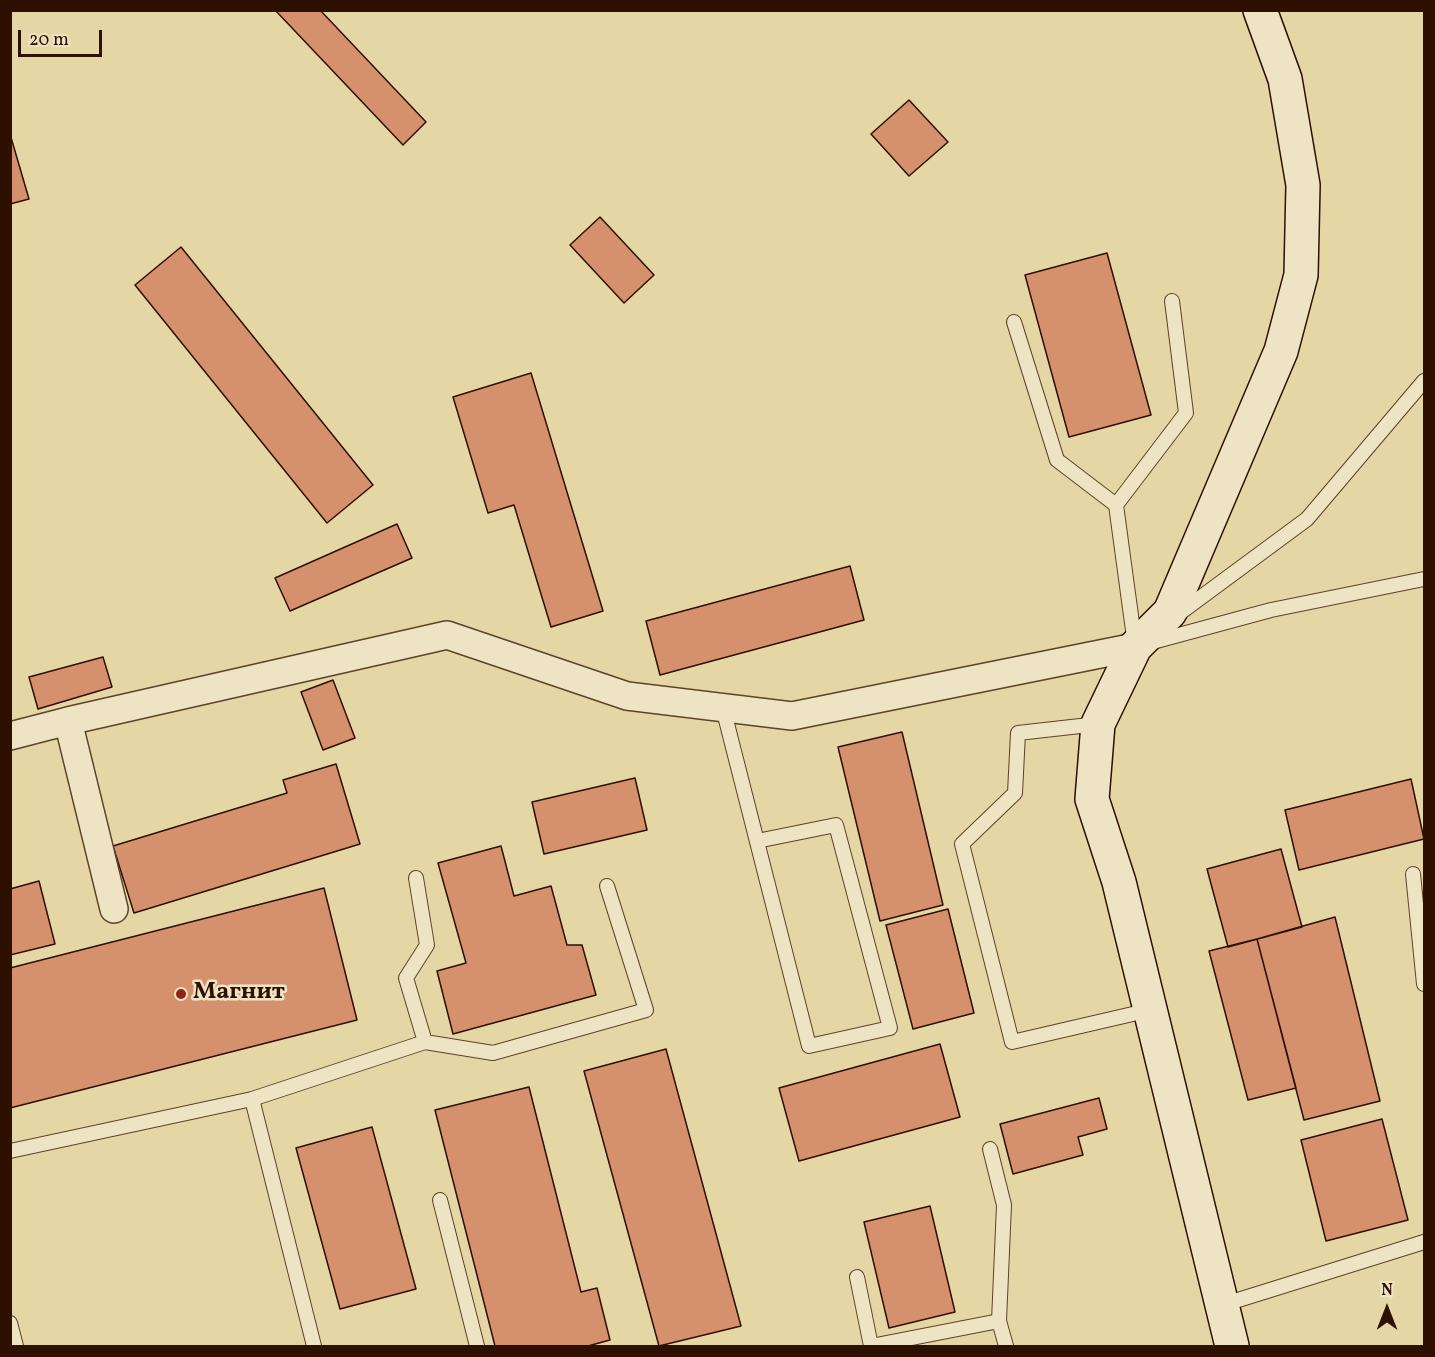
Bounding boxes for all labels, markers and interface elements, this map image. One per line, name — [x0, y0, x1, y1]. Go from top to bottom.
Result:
scale bar — [21, 18, 105, 56]
text: 20 m — [29, 28, 69, 53]
place label: Магнит — [193, 980, 285, 1008]
marker: Магнит — [174, 987, 188, 1001]
north arrow — [1357, 1279, 1417, 1339]
text: N — [1381, 1280, 1393, 1302]

